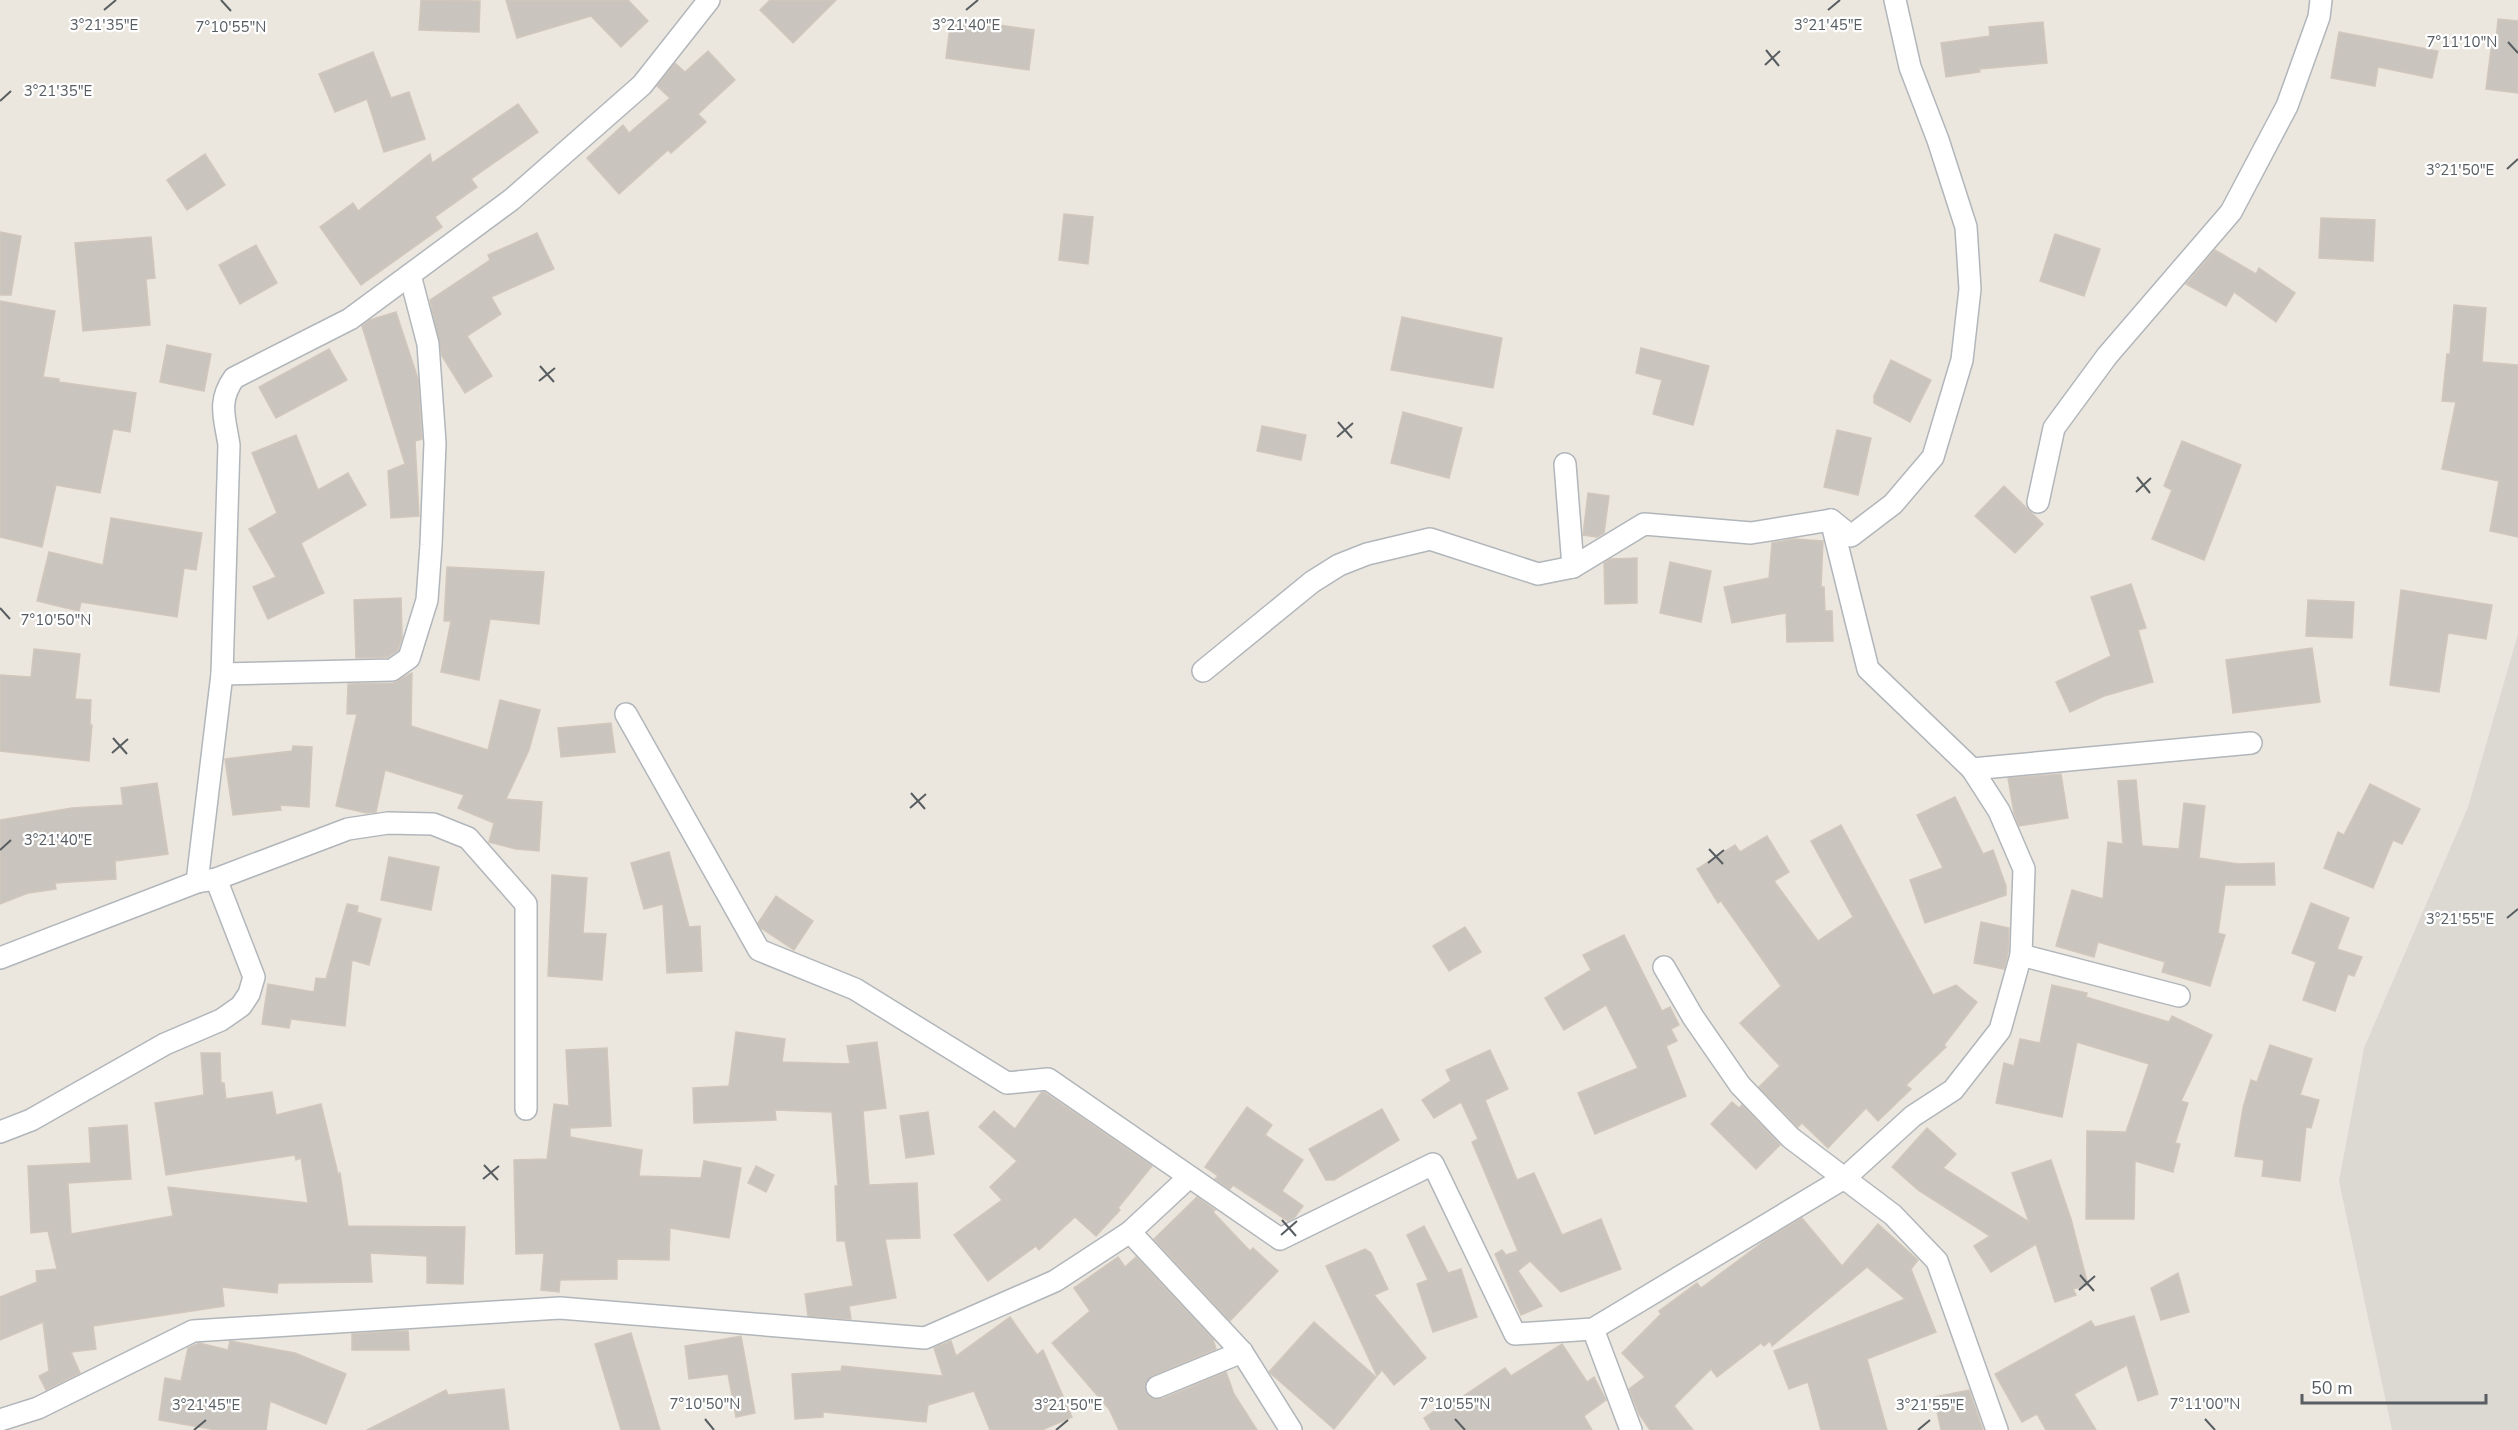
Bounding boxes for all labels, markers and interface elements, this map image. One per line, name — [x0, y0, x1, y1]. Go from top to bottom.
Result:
text: 3°21'35"E — [70, 15, 138, 35]
text: 3°21'40"E — [932, 15, 1000, 35]
text: 3°21'45"E — [1794, 15, 1862, 35]
text: 7°10'55"N — [196, 17, 266, 37]
text: 7°11'10"N — [2427, 32, 2497, 52]
text: 3°21'35"E — [24, 81, 92, 101]
text: 3°21'50"E — [2426, 160, 2494, 180]
text: 7°10'50"N — [21, 610, 91, 630]
text: 3°21'40"E — [24, 830, 92, 850]
text: 3°21'55"E — [2426, 909, 2494, 929]
scale bar — [2302, 1367, 2486, 1405]
text: 50 m — [2311, 1376, 2353, 1400]
text: 7°10'50"N — [670, 1394, 740, 1414]
text: 7°10'55"N — [1420, 1394, 1490, 1414]
text: 7°11'00"N — [2170, 1394, 2240, 1414]
text: 3°21'45"E — [172, 1395, 240, 1415]
text: 3°21'50"E — [1034, 1395, 1102, 1415]
text: 3°21'55"E — [1896, 1395, 1964, 1415]

